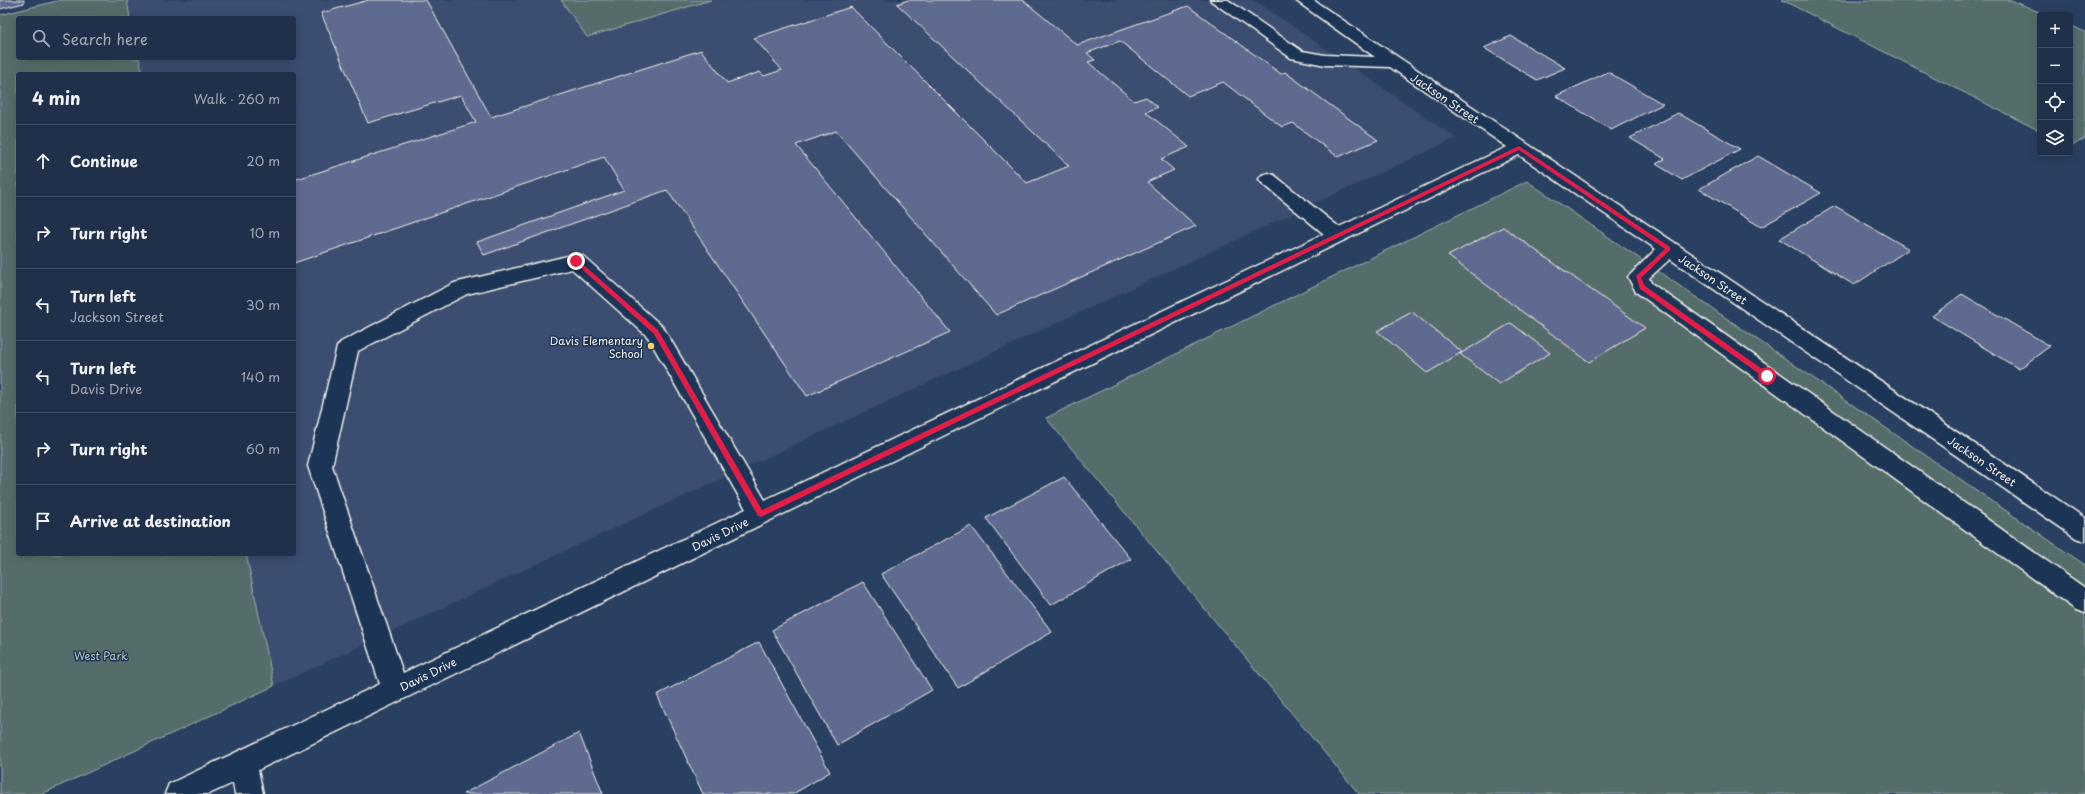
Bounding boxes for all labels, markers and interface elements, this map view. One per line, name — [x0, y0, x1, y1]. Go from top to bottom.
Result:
map controls — [2037, 12, 2073, 156]
button: + — [2037, 12, 2073, 48]
search box — [16, 16, 296, 60]
icon: search — [30, 27, 52, 49]
text: Search here — [62, 27, 148, 50]
button: − — [2037, 48, 2073, 84]
street label: Jackson Street — [1407, 69, 1483, 127]
button: locate — [2037, 84, 2073, 120]
text: 4 min — [32, 85, 80, 111]
text: Walk · 260 m — [194, 89, 280, 108]
button: layers — [2037, 120, 2073, 156]
text: Continue — [70, 149, 138, 172]
icon: ahead — [32, 150, 54, 172]
text: 20 m — [246, 151, 280, 170]
text: Turn right — [70, 221, 147, 244]
icon: right — [32, 222, 54, 244]
text: 10 m — [250, 223, 280, 242]
street label: Jackson Street — [1675, 250, 1751, 308]
route end — [567, 252, 585, 270]
text: Turn left — [70, 284, 136, 307]
icon: left — [32, 294, 54, 316]
text: 30 m — [246, 295, 280, 314]
text: Jackson Street — [70, 307, 164, 326]
place label: Davis Elementary School — [550, 332, 643, 362]
marker: Davis Elementary School — [646, 341, 656, 351]
text: Turn left — [70, 356, 136, 379]
icon: left — [32, 366, 54, 388]
text: 140 m — [241, 367, 280, 386]
route start — [1758, 367, 1776, 385]
text: Davis Drive — [70, 379, 142, 398]
street label: Jackson Street — [1944, 432, 2020, 490]
text: Turn right — [70, 437, 147, 460]
icon: right — [32, 438, 54, 460]
text: 60 m — [246, 439, 280, 458]
text: Arrive at destination — [70, 509, 231, 532]
icon: arrive — [32, 510, 54, 532]
street label: Davis Drive — [689, 513, 751, 555]
park label: West Park — [74, 647, 128, 664]
street label: Davis Drive — [397, 653, 459, 695]

